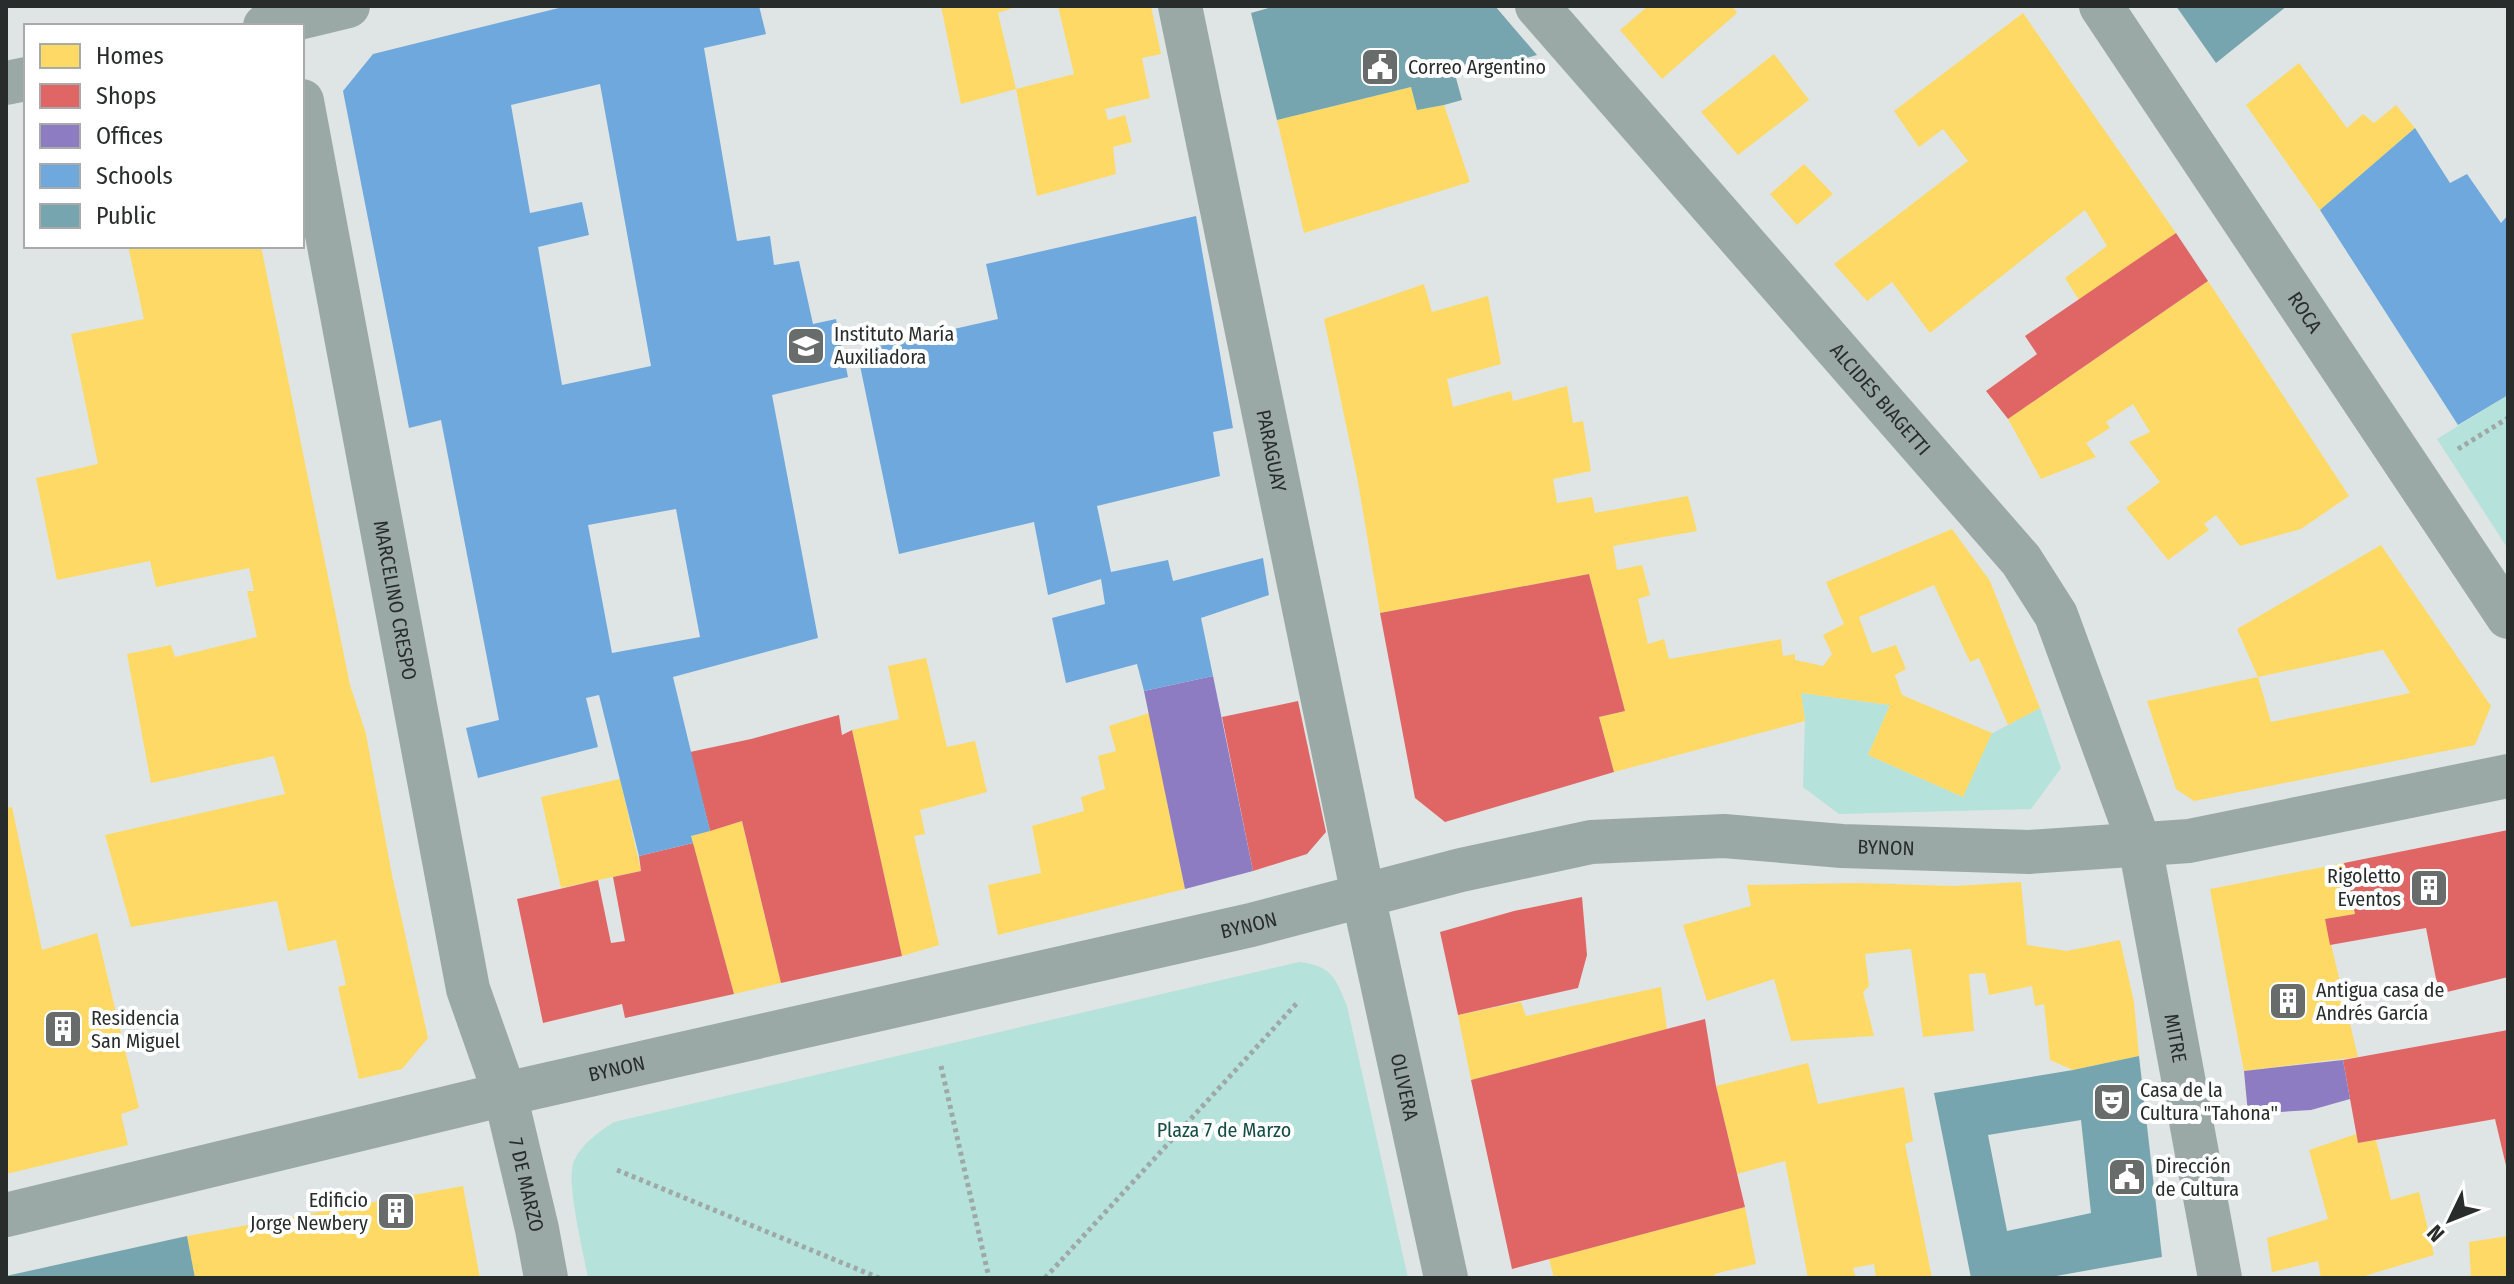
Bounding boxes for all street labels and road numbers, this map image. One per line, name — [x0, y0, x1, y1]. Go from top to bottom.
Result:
street label: ROCA — [2283, 287, 2327, 338]
street label: ALCIDES BIAGETTI — [1825, 338, 1936, 460]
street label: PARAGUAY — [1251, 407, 1292, 494]
street label: MARCELINO CRESPO — [369, 519, 422, 682]
street label: BYNON — [1857, 834, 1915, 860]
street label: BYNON — [1218, 907, 1279, 944]
street label: MITRE — [2159, 1012, 2192, 1064]
street label: BYNON — [586, 1051, 647, 1087]
street label: OLIVERA — [1386, 1051, 1424, 1123]
street label: 7 DE MARZO — [504, 1136, 549, 1234]

